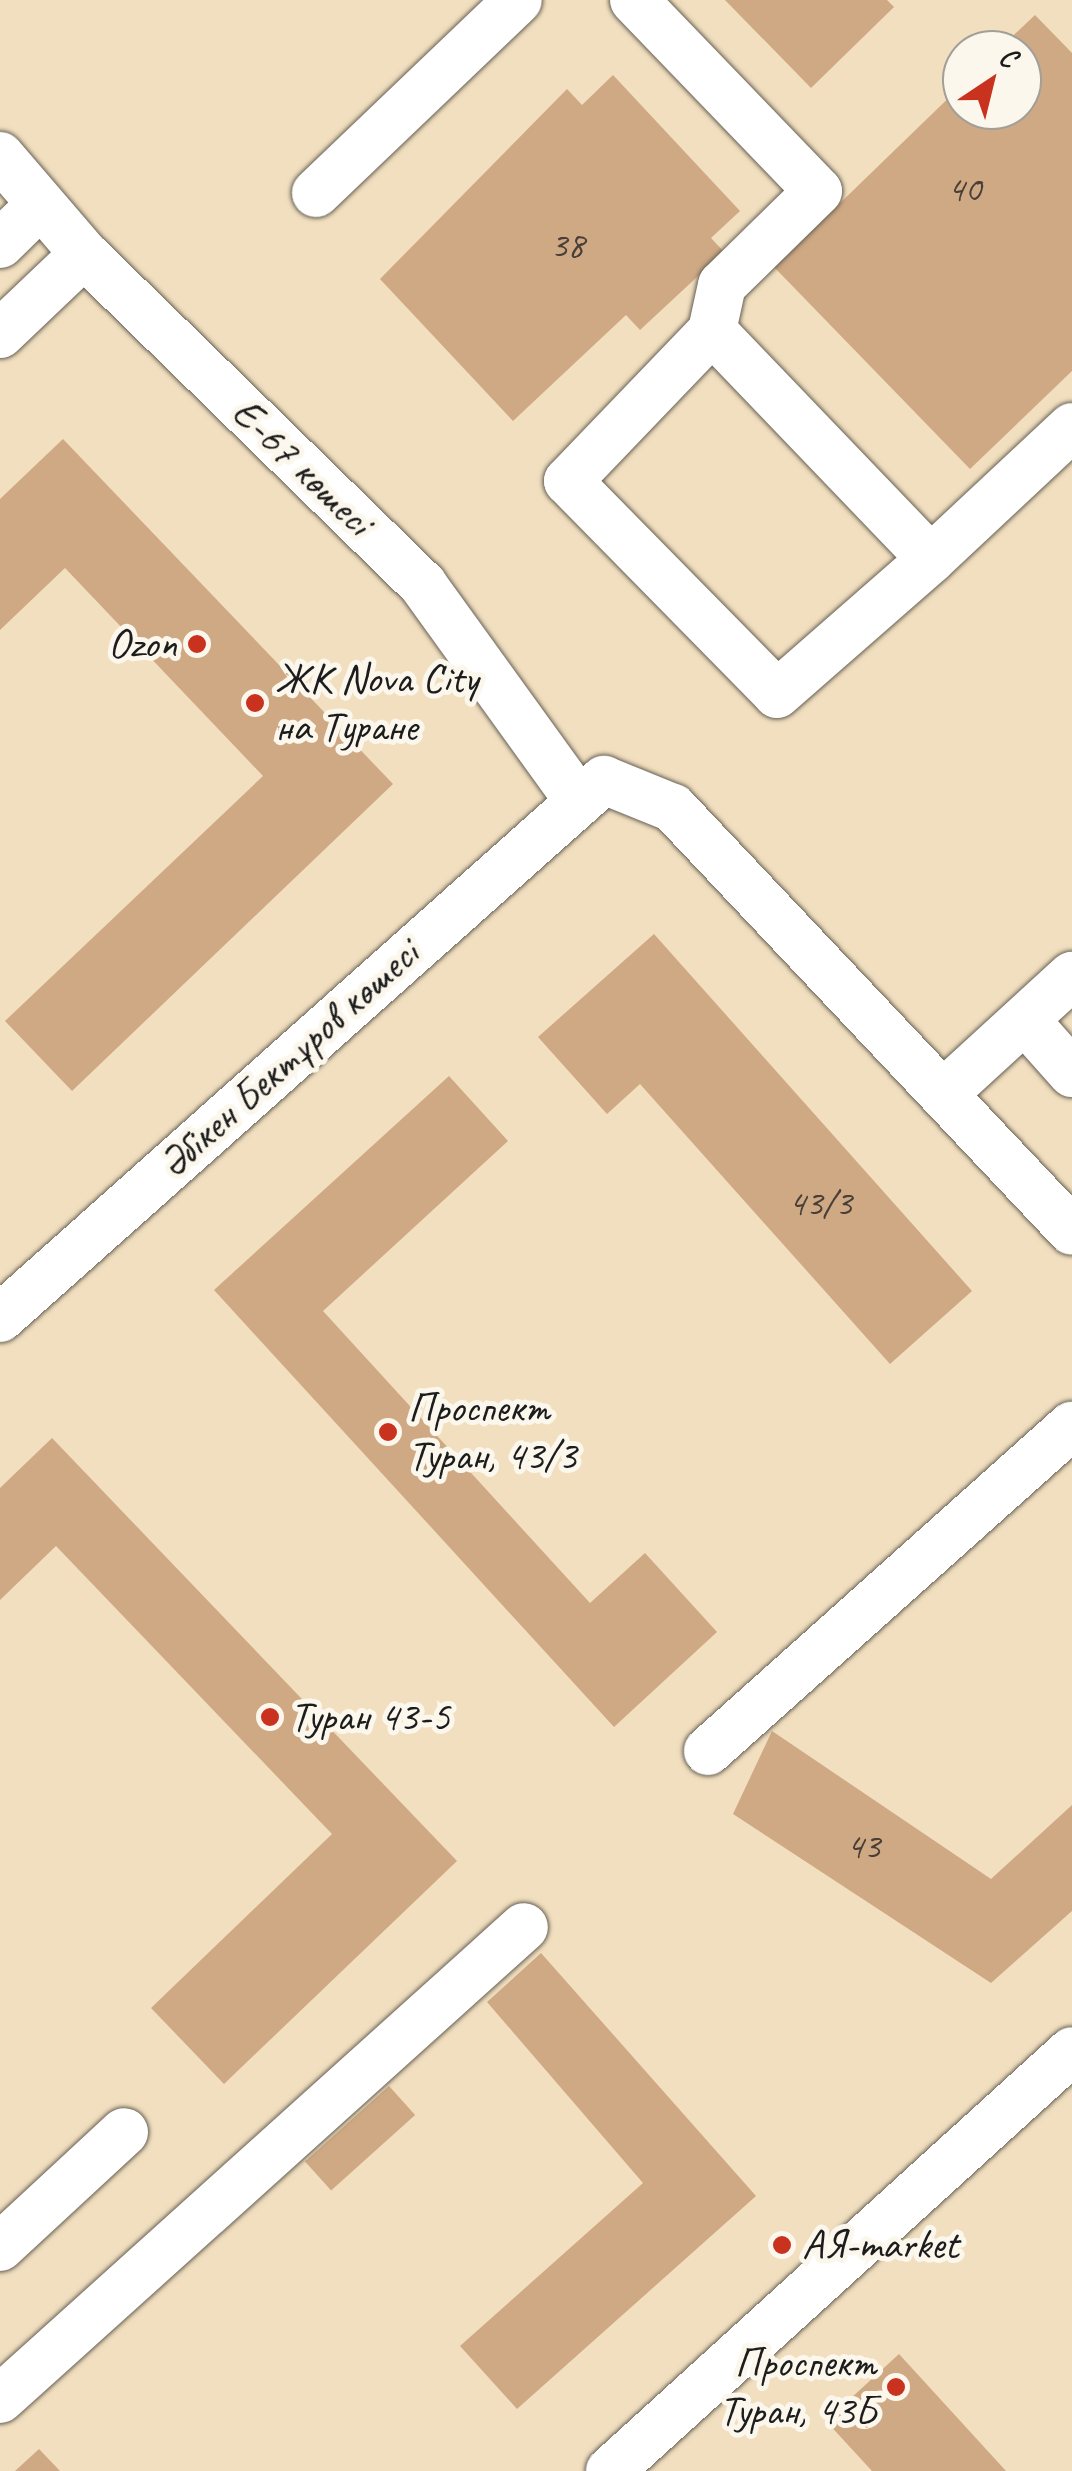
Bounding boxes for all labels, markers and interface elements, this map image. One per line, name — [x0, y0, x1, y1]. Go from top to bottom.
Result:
north arrow — [942, 30, 1042, 130]
text: С — [993, 38, 1024, 75]
house number: 40 — [947, 166, 981, 212]
house number: 38 — [550, 222, 584, 268]
street label: Е-67 көшесі — [221, 388, 383, 546]
place label: Ozon — [108, 619, 177, 669]
marker: Ozon — [186, 633, 208, 655]
place label: ЖК Nova City на Туране — [275, 654, 478, 752]
marker: ЖК Nova City на Туране — [244, 692, 266, 714]
street label: Әбікен Бектұров көшесі — [147, 927, 431, 1191]
house number: 43/3 — [788, 1180, 852, 1226]
place label: Проспект Туран, 43/3 — [408, 1383, 576, 1482]
marker: Проспект Туран, 43/3 — [377, 1421, 399, 1443]
place label: Туран 43-5 — [290, 1692, 450, 1742]
marker: Туран 43-5 — [259, 1706, 281, 1728]
house number: 43 — [846, 1823, 880, 1869]
place label: АЯ-market — [802, 2220, 958, 2270]
marker: АЯ-market — [771, 2234, 793, 2256]
place label: Проспект Туран, 43Б — [719, 2338, 876, 2436]
marker: Проспект Туран, 43Б — [885, 2376, 907, 2398]

